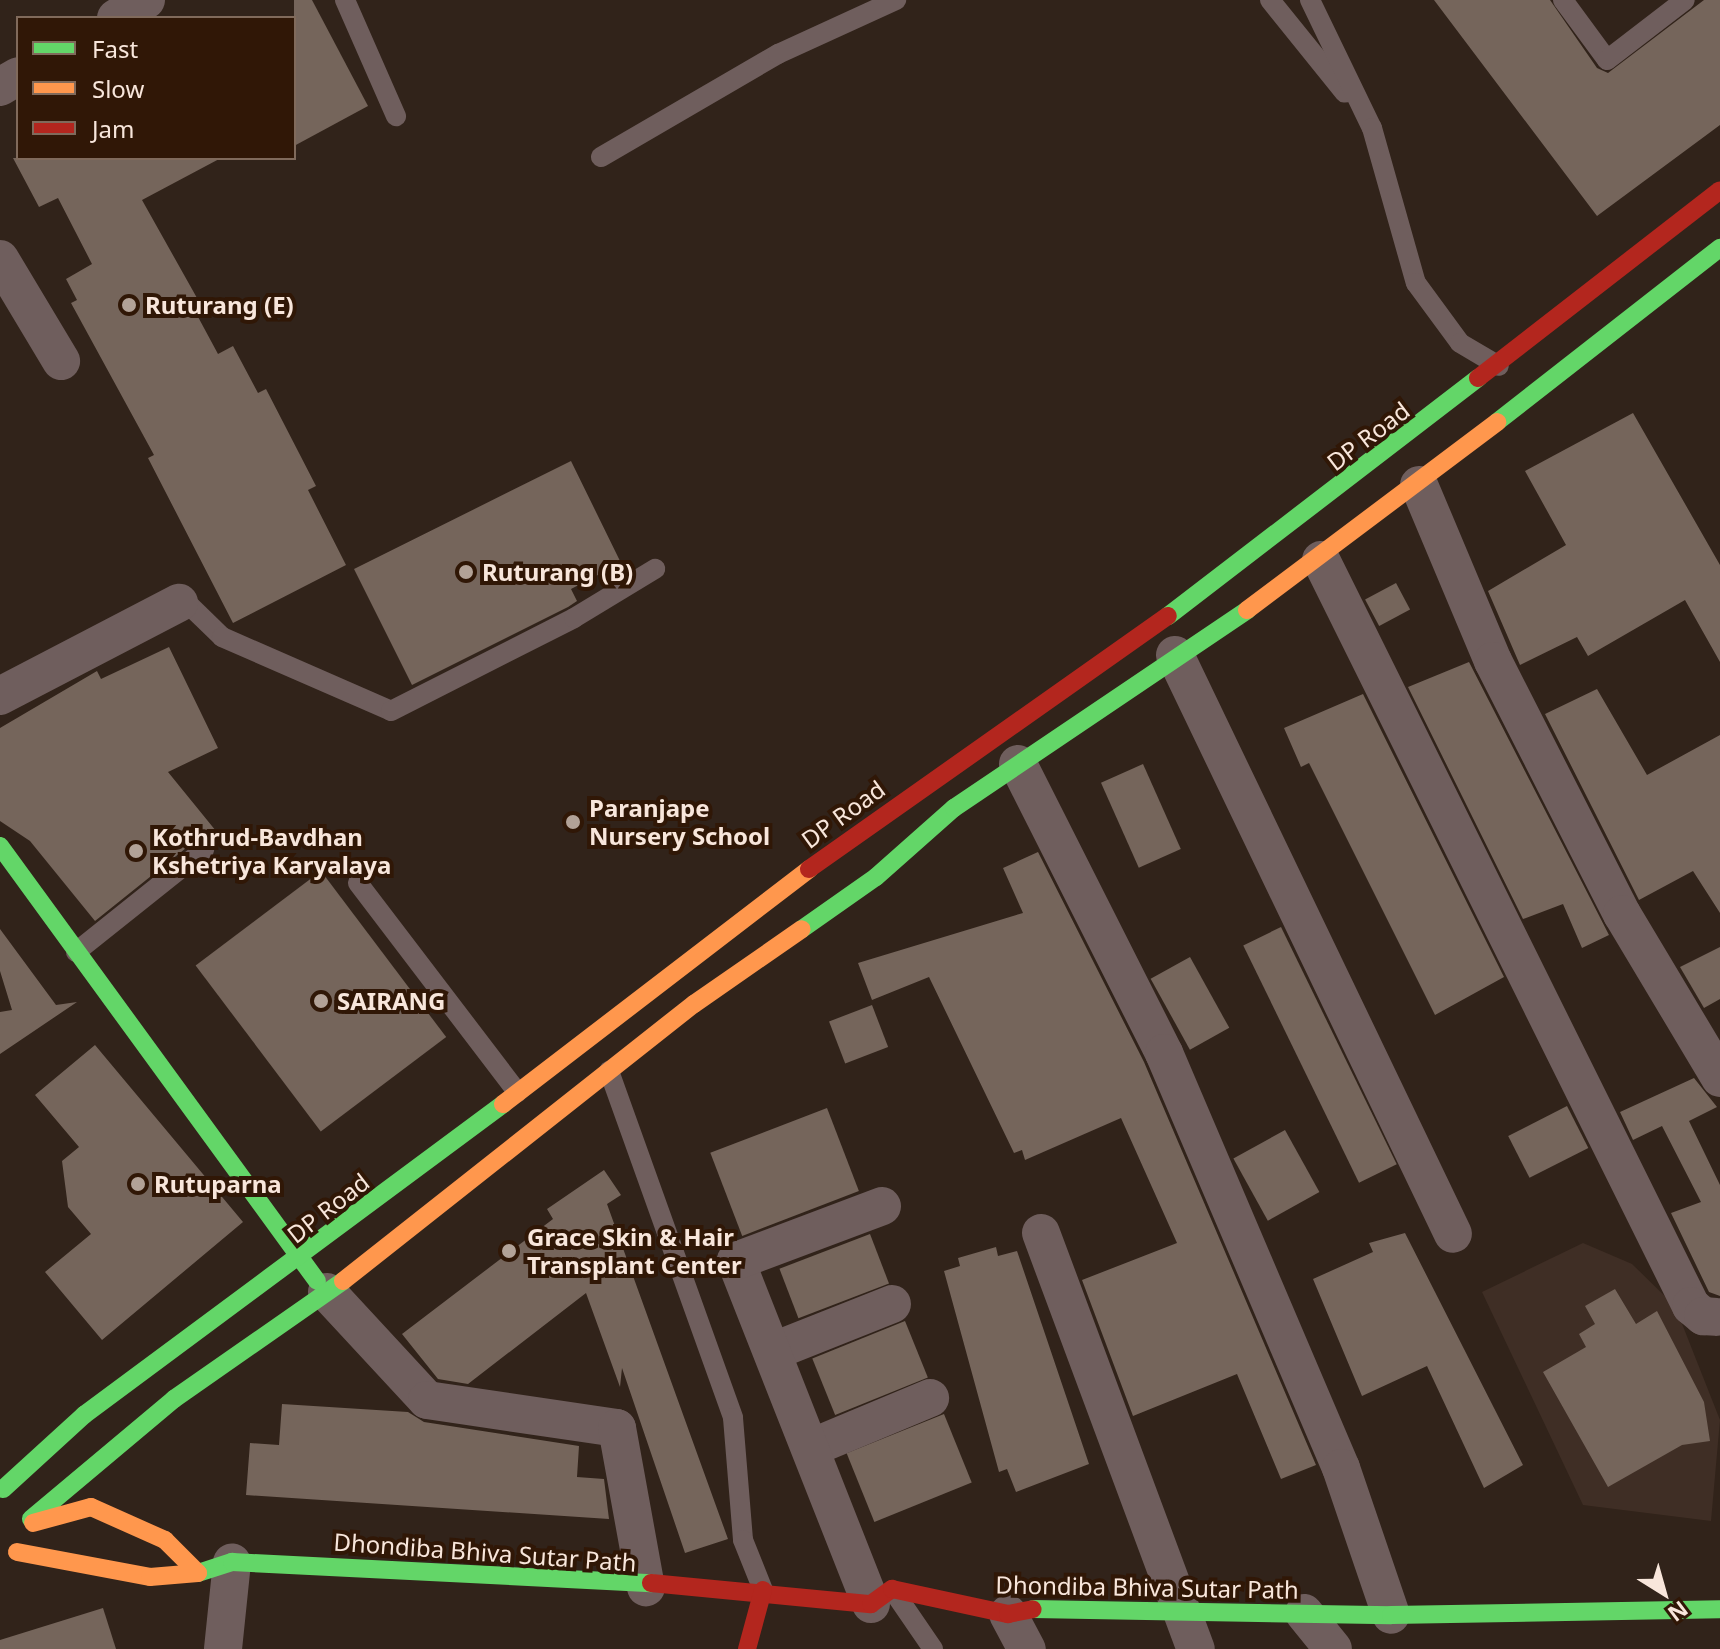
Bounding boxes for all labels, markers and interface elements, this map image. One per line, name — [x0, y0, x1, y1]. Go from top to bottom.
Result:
legend — [16, 16, 296, 160]
text: Fast — [92, 32, 138, 65]
text: Slow — [92, 72, 144, 105]
text: Jam — [92, 112, 134, 145]
place label: Ruturang (E) — [145, 291, 294, 319]
marker: Ruturang (E) — [120, 296, 138, 314]
street label: DP Road — [1321, 396, 1415, 476]
place label: Ruturang (B) — [482, 558, 633, 586]
marker: Ruturang (B) — [457, 563, 475, 581]
street label: DP Road — [796, 774, 890, 854]
place label: Paranjape Nursery School — [589, 794, 770, 850]
marker: Paranjape Nursery School — [564, 813, 582, 831]
place label: Kothrud-Bavdhan Kshetriya Karyalaya — [152, 823, 391, 879]
marker: Kothrud-Bavdhan Kshetriya Karyalaya — [127, 842, 145, 860]
place label: SAIRANG — [337, 987, 445, 1015]
marker: SAIRANG — [312, 992, 330, 1010]
street label: DP Road — [281, 1167, 375, 1249]
place label: Rutuparna — [154, 1170, 282, 1198]
marker: Rutuparna — [129, 1175, 147, 1193]
place label: Grace Skin & Hair Transplant Center — [527, 1223, 742, 1279]
marker: Grace Skin & Hair Transplant Center — [498, 1240, 520, 1262]
street label: Dhondiba Bhiva Sutar Path — [333, 1527, 637, 1577]
north arrow — [1624, 1553, 1704, 1633]
street label: Dhondiba Bhiva Sutar Path — [995, 1570, 1299, 1604]
text: N — [1662, 1595, 1695, 1630]

